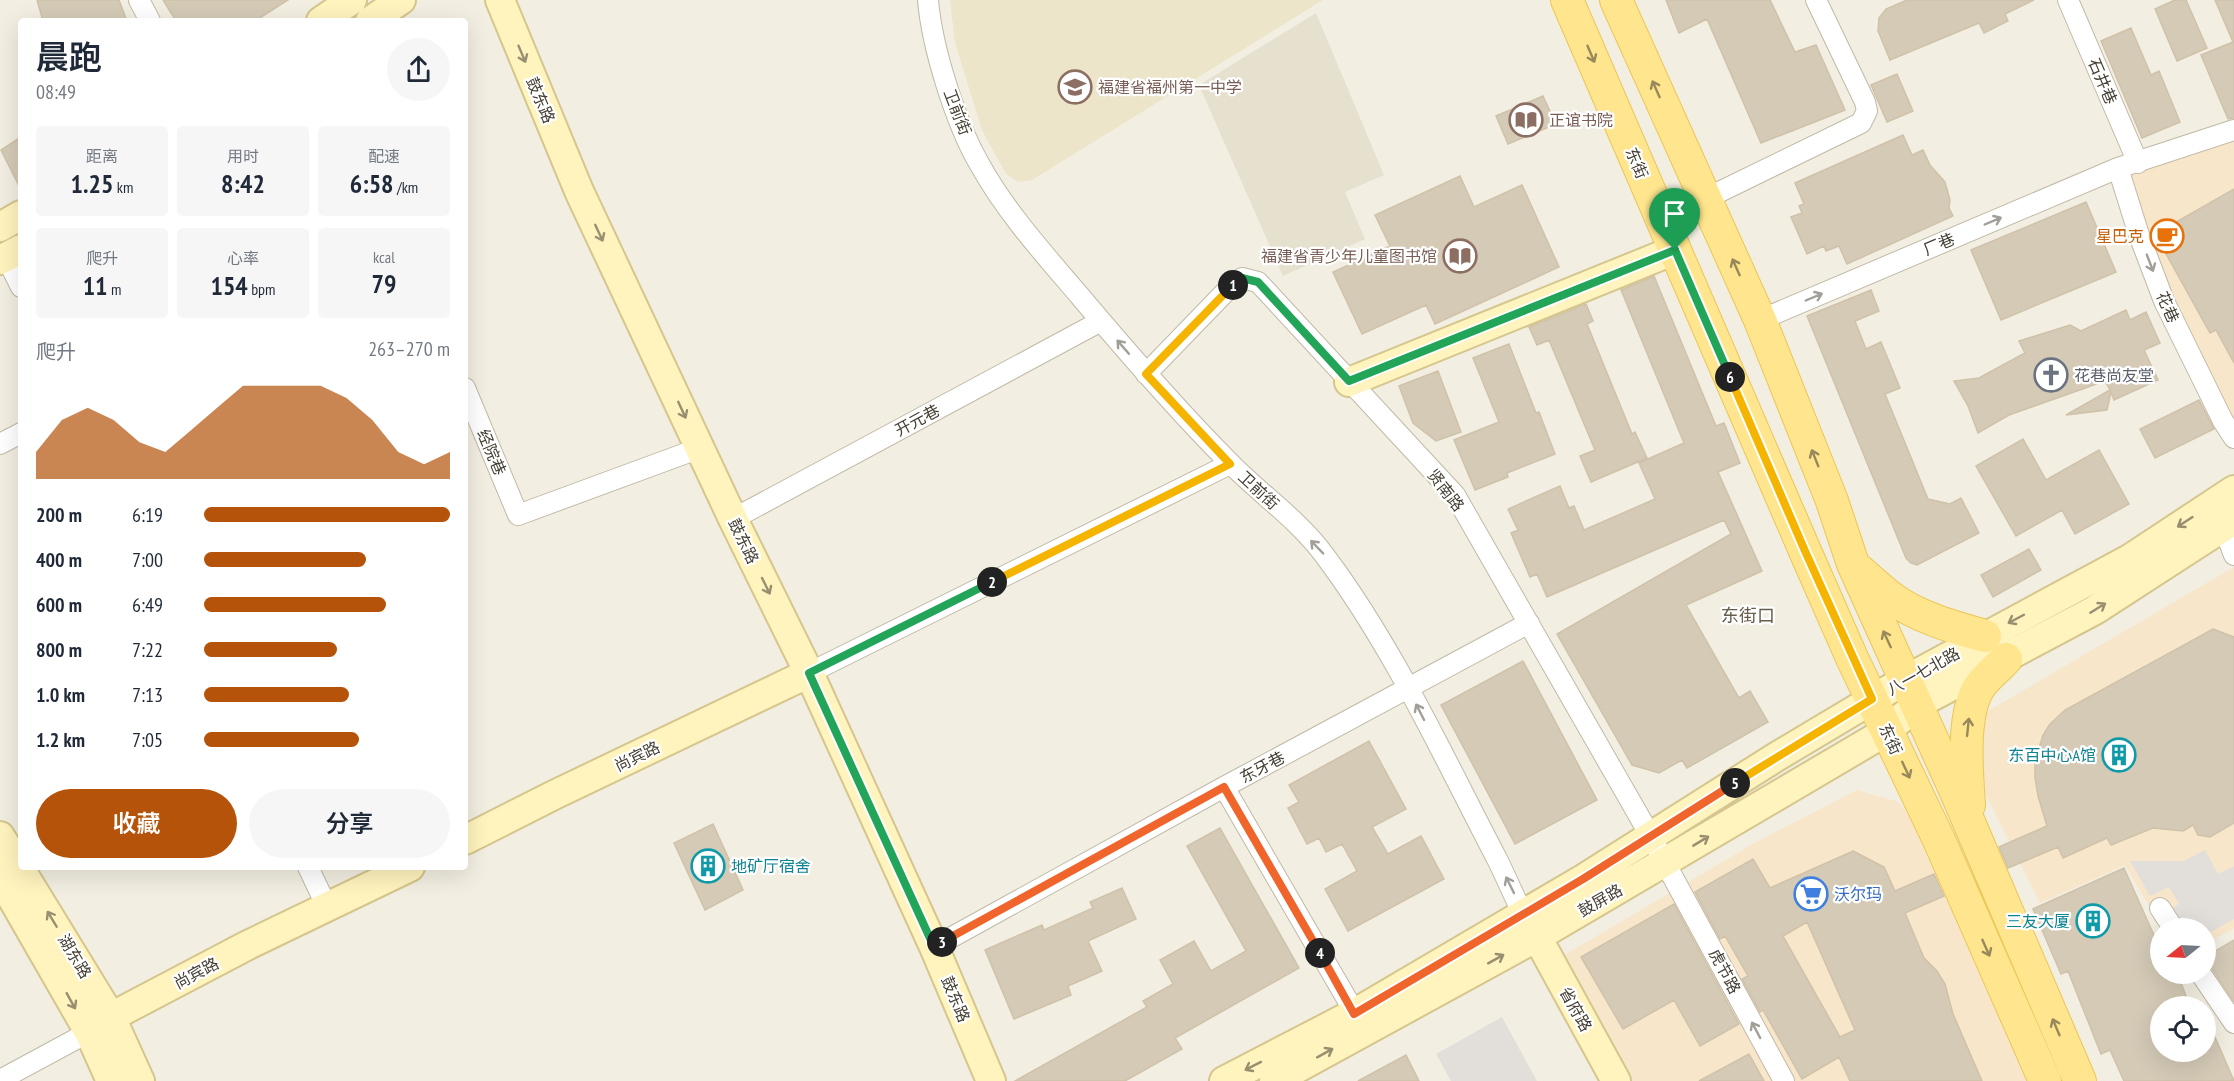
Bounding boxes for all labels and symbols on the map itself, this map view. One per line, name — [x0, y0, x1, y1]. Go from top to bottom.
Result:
one-way arrow — [517, 44, 528, 63]
one-way arrow — [1585, 44, 1597, 62]
street label: 石井巷 — [2084, 55, 2122, 107]
school or university icon: 福建省福州第一中学 — [1057, 69, 1093, 105]
street label: 鼓东路 — [522, 74, 560, 126]
place label: 福建省福州第一中学 — [1098, 77, 1242, 97]
one-way arrow — [1650, 81, 1661, 99]
street label: 卫前街 — [940, 86, 976, 138]
library icon: 正谊书院 — [1508, 102, 1544, 138]
place label: 正谊书院 — [1549, 110, 1613, 130]
street label: 东街 — [1622, 144, 1652, 182]
pin — [1649, 188, 1700, 250]
one-way arrow — [1984, 215, 2002, 226]
cafe icon: 星巴克 — [2149, 218, 2185, 254]
one-way arrow — [594, 224, 606, 242]
place label: 星巴克 — [2096, 226, 2144, 246]
street label: 厂巷 — [1920, 229, 1958, 259]
library icon: 福建省青少年儿童图书馆 — [1442, 238, 1478, 274]
place label: 福建省青少年儿童图书馆 — [1261, 246, 1437, 266]
one-way arrow — [2145, 254, 2156, 272]
one-way arrow — [1730, 259, 1741, 277]
pin: 1 — [1218, 270, 1248, 300]
street label: 花巷 — [2152, 288, 2184, 326]
one-way arrow — [1804, 291, 1823, 302]
one-way arrow — [1116, 340, 1130, 355]
church icon: 花巷尚友堂 — [2033, 357, 2069, 393]
pin: 6 — [1715, 362, 1745, 392]
place label: 花巷尚友堂 — [2074, 365, 2154, 385]
one-way arrow — [676, 400, 688, 418]
street label: 开元巷 — [891, 400, 943, 440]
street label: 经院巷 — [473, 426, 511, 478]
one-way arrow — [1809, 450, 1820, 468]
street label: 贤南路 — [1423, 465, 1469, 515]
street label: 卫前街 — [1235, 466, 1283, 514]
street label: 鼓东路 — [724, 515, 764, 567]
one-way arrow — [2178, 516, 2194, 528]
one-way arrow — [1310, 540, 1324, 555]
pin: 2 — [977, 567, 1007, 597]
one-way arrow — [761, 576, 772, 594]
one-way arrow — [2089, 602, 2106, 614]
district label: 东街口 — [1721, 604, 1775, 627]
one-way arrow — [2008, 614, 2026, 625]
one-way arrow — [1881, 631, 1892, 649]
street label: 八一七北路 — [1883, 643, 1963, 699]
one-way arrow — [1414, 703, 1426, 721]
one-way arrow — [1963, 717, 1974, 737]
street label: 东街 — [1875, 720, 1907, 758]
street label: 尚宾路 — [611, 736, 663, 776]
building icon: 东百中心A馆 — [2101, 737, 2137, 773]
place label: 东百中心A馆 — [2008, 745, 2096, 765]
street label: 东牙巷 — [1236, 747, 1288, 787]
one-way arrow — [1900, 761, 1912, 779]
pin: 5 — [1720, 768, 1750, 798]
one-way arrow — [1692, 834, 1709, 846]
building icon: 地矿厅宿舍 — [690, 848, 726, 884]
place label: 地矿厅宿舍 — [731, 856, 811, 876]
supermarket icon: 沃尔玛 — [1793, 876, 1829, 912]
one-way arrow — [1504, 877, 1516, 895]
street label: 鼓屏路 — [1574, 879, 1626, 921]
place label: 沃尔玛 — [1834, 884, 1882, 904]
building icon: 三友大厦 — [2075, 903, 2111, 939]
one-way arrow — [46, 911, 58, 928]
place label: 三友大厦 — [2006, 911, 2070, 931]
north arrow — [2150, 918, 2216, 984]
pin: 3 — [927, 927, 957, 957]
street label: 湖东路 — [54, 930, 96, 982]
pin: 4 — [1305, 938, 1335, 968]
one-way arrow — [1982, 939, 1993, 957]
street label: 虎节路 — [1705, 945, 1745, 997]
street label: 尚宾路 — [170, 953, 222, 993]
one-way arrow — [1487, 953, 1504, 965]
street label: 鼓东路 — [937, 973, 975, 1025]
street label: 省府路 — [1556, 983, 1596, 1035]
one-way arrow — [66, 992, 78, 1009]
one-way arrow — [2050, 1019, 2062, 1037]
one-way arrow — [1750, 1021, 1761, 1039]
one-way arrow — [1316, 1047, 1333, 1059]
one-way arrow — [1244, 1061, 1262, 1072]

